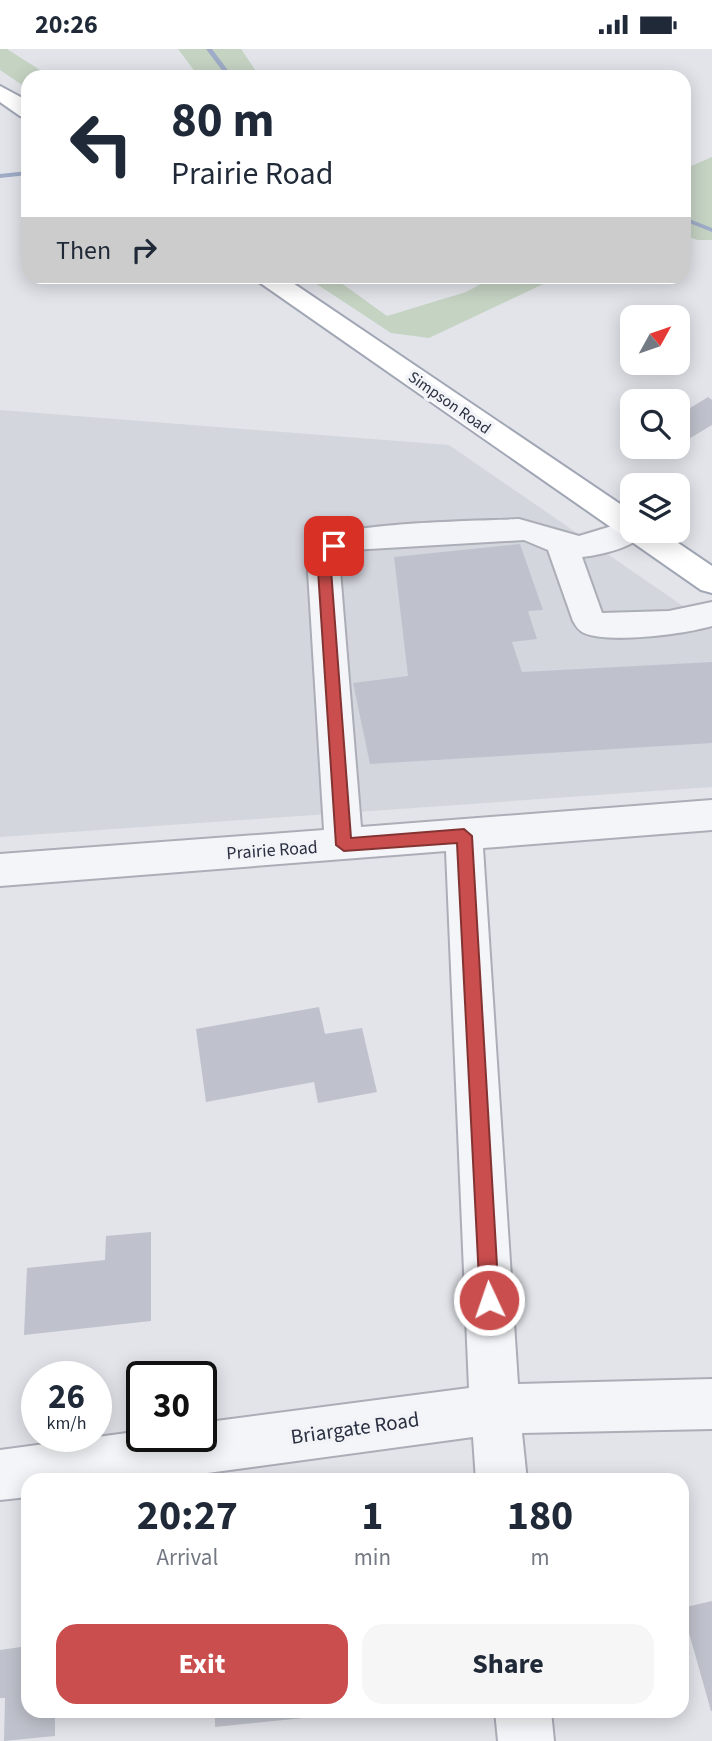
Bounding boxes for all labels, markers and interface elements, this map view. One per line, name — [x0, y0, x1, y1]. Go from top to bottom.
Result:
text: 20:26 — [35, 6, 98, 43]
text: 80 m — [171, 86, 275, 156]
icon: left — [56, 98, 147, 189]
text: Prairie Road — [171, 151, 333, 197]
icon: right — [125, 231, 163, 269]
text: Then — [56, 232, 111, 269]
north arrow — [620, 305, 690, 375]
map controls — [620, 305, 690, 543]
street label: Simpson Road — [404, 366, 495, 439]
button: search — [620, 389, 690, 459]
button: layers — [620, 473, 690, 543]
pin — [304, 516, 364, 576]
icon: arrive — [315, 527, 353, 565]
street label: Prairie Road — [226, 835, 318, 866]
position arrow — [452, 1263, 526, 1337]
speed limit sign: 30 — [126, 1361, 217, 1452]
text: 26 — [48, 1372, 85, 1422]
street label: Briargate Road — [289, 1404, 421, 1452]
text: km/h — [47, 1411, 86, 1436]
text: 20:27 — [137, 1486, 238, 1546]
text: 1 — [361, 1486, 383, 1546]
text: 180 — [507, 1486, 573, 1546]
text: Arrival — [156, 1541, 218, 1574]
text: min — [354, 1541, 391, 1574]
text: m — [530, 1541, 550, 1574]
button: Exit — [56, 1624, 348, 1704]
button: Share — [362, 1624, 654, 1704]

